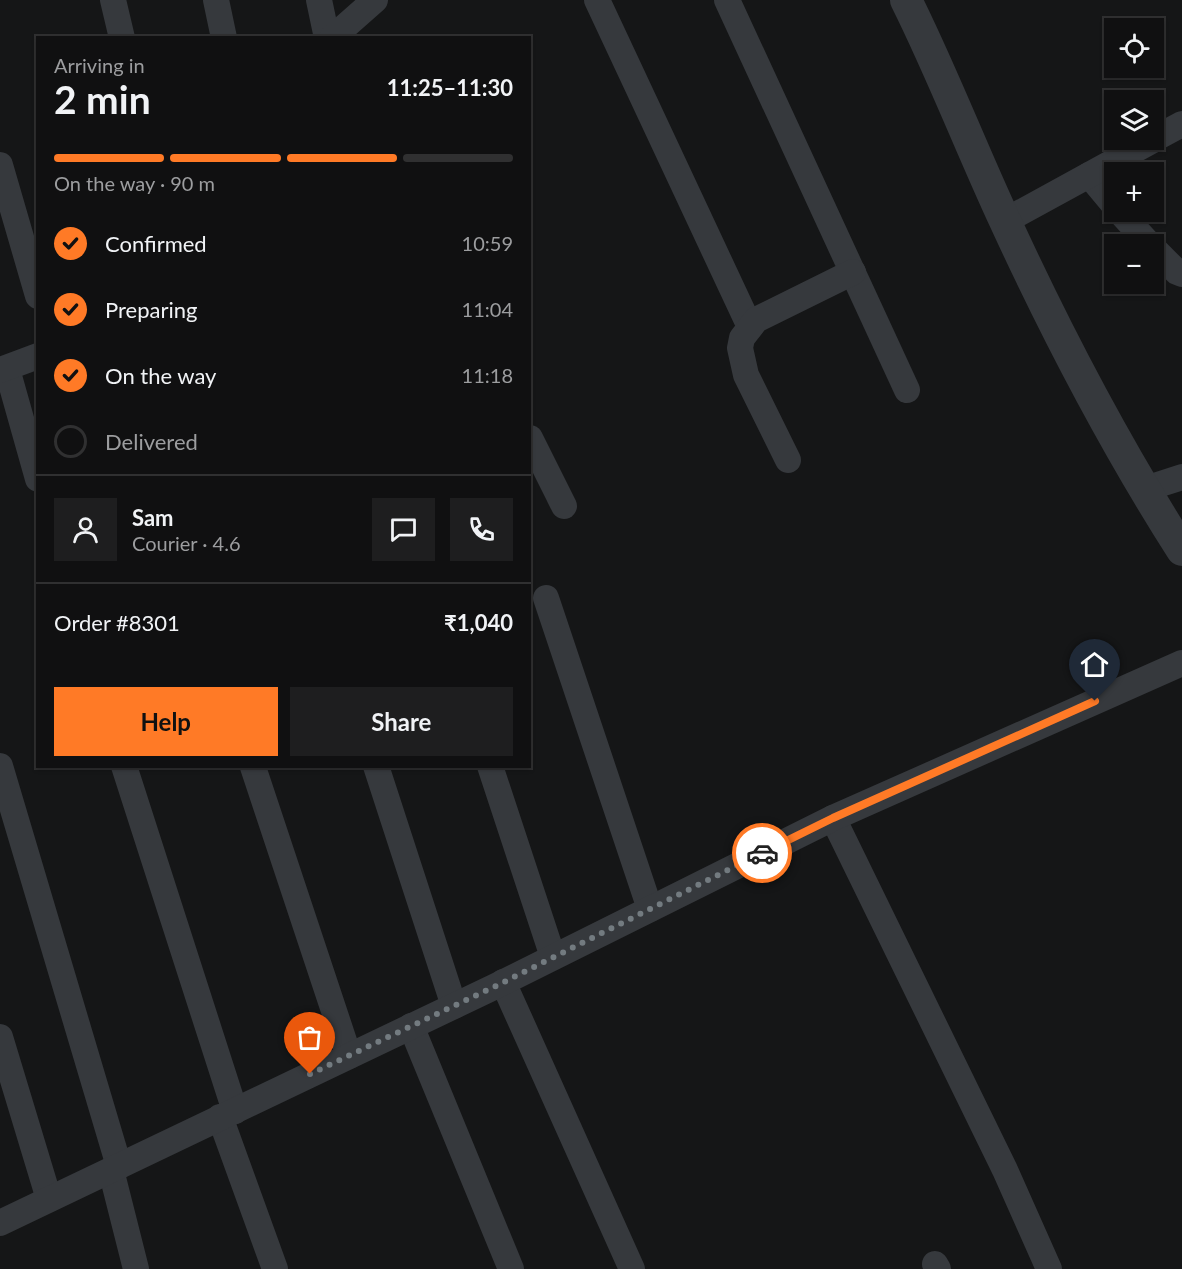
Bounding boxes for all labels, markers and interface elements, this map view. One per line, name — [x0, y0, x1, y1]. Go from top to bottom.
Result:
map controls — [1104, 18, 1164, 294]
button: locate — [1104, 18, 1164, 78]
text: Arriving in — [54, 53, 145, 77]
text: 11:25–11:30 — [387, 74, 513, 101]
text: 2 min — [54, 76, 151, 122]
button: layers — [1104, 90, 1164, 150]
button: + — [1104, 162, 1164, 222]
text: On the way · 90 m — [54, 171, 215, 195]
icon: check — [54, 227, 87, 260]
text: Confirmed — [105, 230, 207, 257]
text: 10:59 — [462, 231, 513, 255]
button: − — [1104, 234, 1164, 294]
icon: check — [54, 293, 87, 326]
text: Preparing — [105, 296, 197, 323]
text: 11:04 — [462, 297, 513, 321]
icon: check — [54, 359, 87, 392]
text: On the way — [105, 362, 216, 389]
text: 11:18 — [462, 363, 513, 387]
text: Delivered — [105, 428, 198, 455]
button: person — [54, 498, 117, 561]
button: chat — [372, 498, 435, 561]
button: phone — [450, 498, 513, 561]
text: Sam — [132, 504, 174, 531]
text: Courier · 4.6 — [132, 531, 241, 555]
text: Order #8301 — [54, 609, 180, 636]
text: ₹1,040 — [444, 609, 513, 636]
pin — [1069, 639, 1120, 701]
icon: home — [1078, 648, 1111, 681]
button: Help — [54, 687, 278, 756]
button: Share — [290, 687, 513, 756]
courier — [732, 823, 792, 883]
icon: car — [746, 837, 779, 870]
pin — [284, 1012, 335, 1074]
icon: bag — [293, 1021, 326, 1054]

